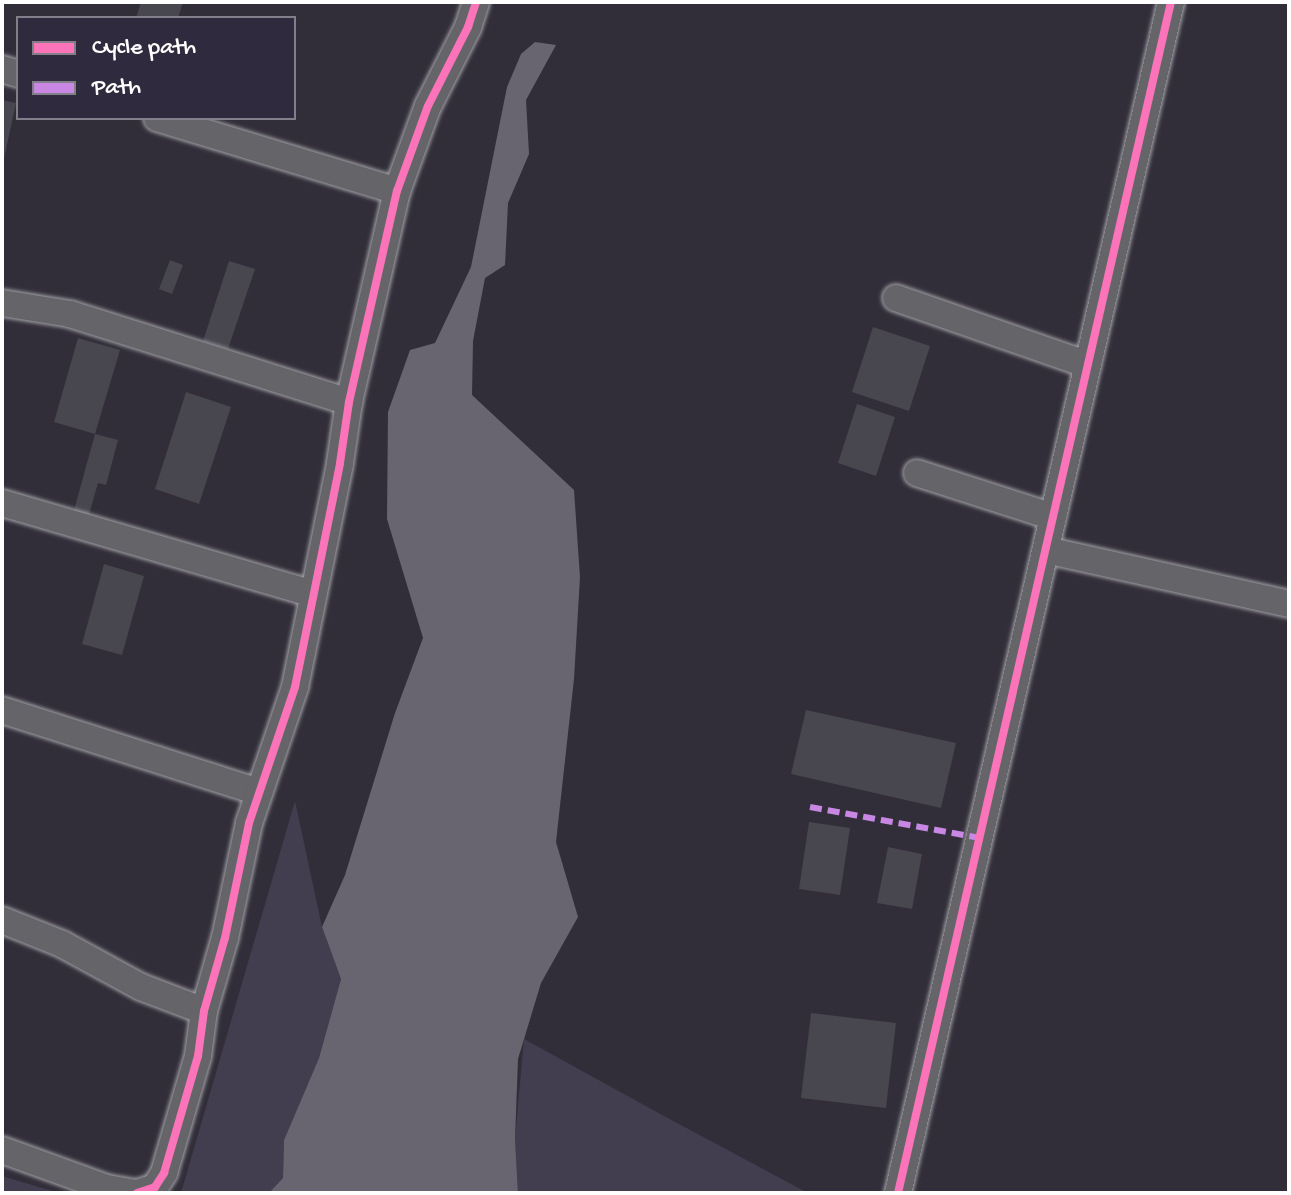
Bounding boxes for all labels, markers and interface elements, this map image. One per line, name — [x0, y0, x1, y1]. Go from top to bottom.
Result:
legend — [16, 16, 296, 120]
text: Cycle path — [92, 34, 196, 63]
text: Path — [92, 74, 141, 103]

